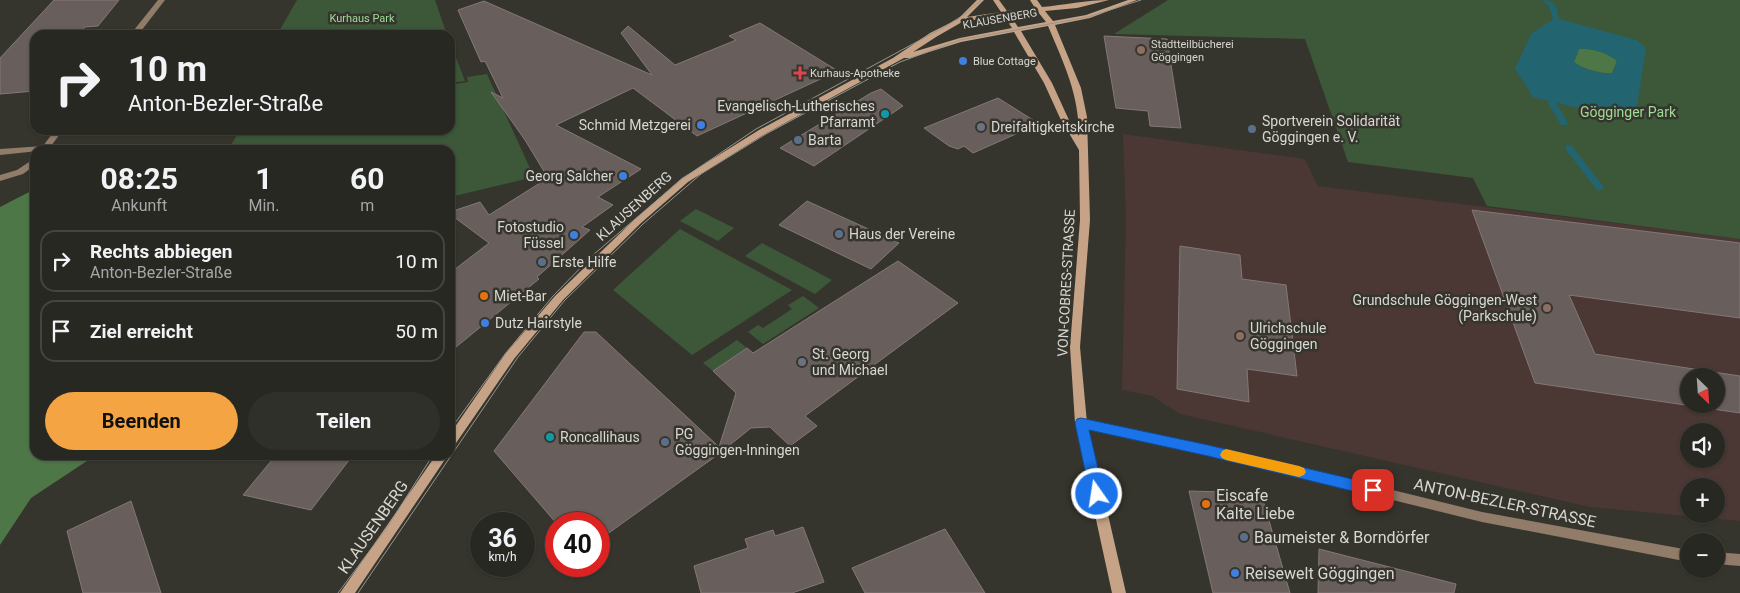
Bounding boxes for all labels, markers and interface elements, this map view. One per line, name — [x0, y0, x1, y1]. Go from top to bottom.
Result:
street label: KLAUSENBERG — [962, 6, 1038, 32]
park label: Kurhaus Park — [329, 12, 395, 25]
place label: Stadtteilbücherei Göggingen — [1151, 38, 1234, 64]
marker: Stadtteilbücherei Göggingen — [1135, 44, 1147, 56]
text: 10 m — [128, 49, 207, 90]
icon: right — [45, 50, 110, 115]
marker: Blue Cottage — [957, 55, 969, 67]
place label: Blue Cottage — [973, 55, 1036, 68]
marker: Kurhaus-Apotheke — [794, 67, 806, 79]
place label: Kurhaus-Apotheke — [810, 67, 900, 80]
text: Anton-Bezler-Straße — [128, 91, 323, 116]
place label: Evangelisch-Lutherisches Pfarramt — [717, 98, 875, 130]
park label: Gögginger Park — [1580, 104, 1677, 120]
marker: Evangelisch-Lutherisches Pfarramt — [879, 108, 891, 120]
place label: Sportverein Solidarität Göggingen e. V. — [1262, 113, 1401, 145]
place label: Schmid Metzgerei — [579, 117, 691, 133]
marker: Schmid Metzgerei — [695, 119, 707, 131]
place label: Dreifaltigkeitskirche — [991, 119, 1115, 135]
marker: Dreifaltigkeitskirche — [975, 121, 987, 133]
marker: Sportverein Solidarität Göggingen e. V. — [1246, 123, 1258, 135]
place label: Barta — [808, 132, 842, 148]
marker: Barta — [792, 134, 804, 146]
text: 08:25 — [101, 161, 178, 196]
text: 1 — [255, 161, 273, 196]
text: 60 — [350, 161, 384, 196]
place label: Georg Salcher — [526, 168, 613, 184]
street label: KLAUSENBERG — [593, 168, 675, 244]
marker: Georg Salcher — [617, 170, 629, 182]
text: Ankunft — [111, 196, 167, 215]
text: Min. — [248, 196, 279, 215]
text: m — [360, 196, 374, 215]
street label: VON-COBRES-STRASSE — [1054, 209, 1078, 357]
place label: Fotostudio Füssel — [497, 219, 564, 251]
place label: Haus der Vereine — [849, 226, 955, 242]
marker: Haus der Vereine — [833, 228, 845, 240]
marker: Fotostudio Füssel — [568, 229, 580, 241]
text: Rechts abbiegen — [90, 240, 232, 263]
icon: right — [47, 247, 75, 275]
text: 10 m — [395, 250, 438, 273]
place label: Erste Hilfe — [552, 254, 616, 270]
marker: Erste Hilfe — [536, 256, 548, 268]
text: Anton-Bezler-Straße — [90, 263, 232, 282]
place label: Miet-Bar — [494, 288, 547, 304]
marker: Miet-Bar — [478, 290, 490, 302]
place label: Grundschule Göggingen-West (Parkschule) — [1352, 292, 1537, 325]
marker: Grundschule Göggingen-West (Parkschule) — [1541, 302, 1553, 314]
place label: Dutz Hairstyle — [495, 315, 582, 331]
icon: arrive — [47, 317, 75, 345]
marker: Dutz Hairstyle — [479, 317, 491, 329]
text: Ziel erreicht — [90, 320, 193, 343]
text: 50 m — [395, 320, 438, 343]
place label: Ulrichschule Göggingen — [1250, 320, 1326, 352]
marker: Ulrichschule Göggingen — [1234, 330, 1246, 342]
place label: St. Georg und Michael — [812, 346, 888, 378]
marker: St. Georg und Michael — [796, 356, 808, 368]
north arrow — [1680, 368, 1725, 412]
map controls — [1680, 368, 1725, 578]
button: Beenden — [45, 392, 238, 450]
button: Teilen — [248, 392, 440, 450]
button: sound — [1680, 423, 1725, 468]
place label: PG Göggingen-Inningen — [675, 426, 800, 458]
place label: Roncallihaus — [560, 429, 640, 445]
marker: Roncallihaus — [544, 431, 556, 443]
marker: PG Göggingen-Inningen — [659, 436, 671, 448]
position arrow — [1070, 467, 1122, 519]
pin — [1352, 469, 1394, 511]
street label: ANTON-BEZLER-STRASSE — [1412, 474, 1598, 532]
icon: arrive — [1359, 476, 1387, 504]
street label: KLAUSENBERG — [334, 477, 412, 577]
button: + — [1680, 478, 1725, 523]
place label: Eiscafe Kalte Liebe — [1216, 486, 1295, 523]
marker: Eiscafe Kalte Liebe — [1200, 498, 1212, 510]
speed limit sign: 40 — [545, 512, 610, 577]
text: 36 — [488, 524, 517, 553]
place label: Baumeister & Borndörfer — [1254, 528, 1430, 547]
marker: Baumeister & Borndörfer — [1238, 531, 1250, 543]
button: − — [1680, 533, 1725, 578]
text: km/h — [488, 550, 517, 564]
place label: Reisewelt Göggingen — [1245, 564, 1395, 583]
marker: Reisewelt Göggingen — [1229, 567, 1241, 579]

